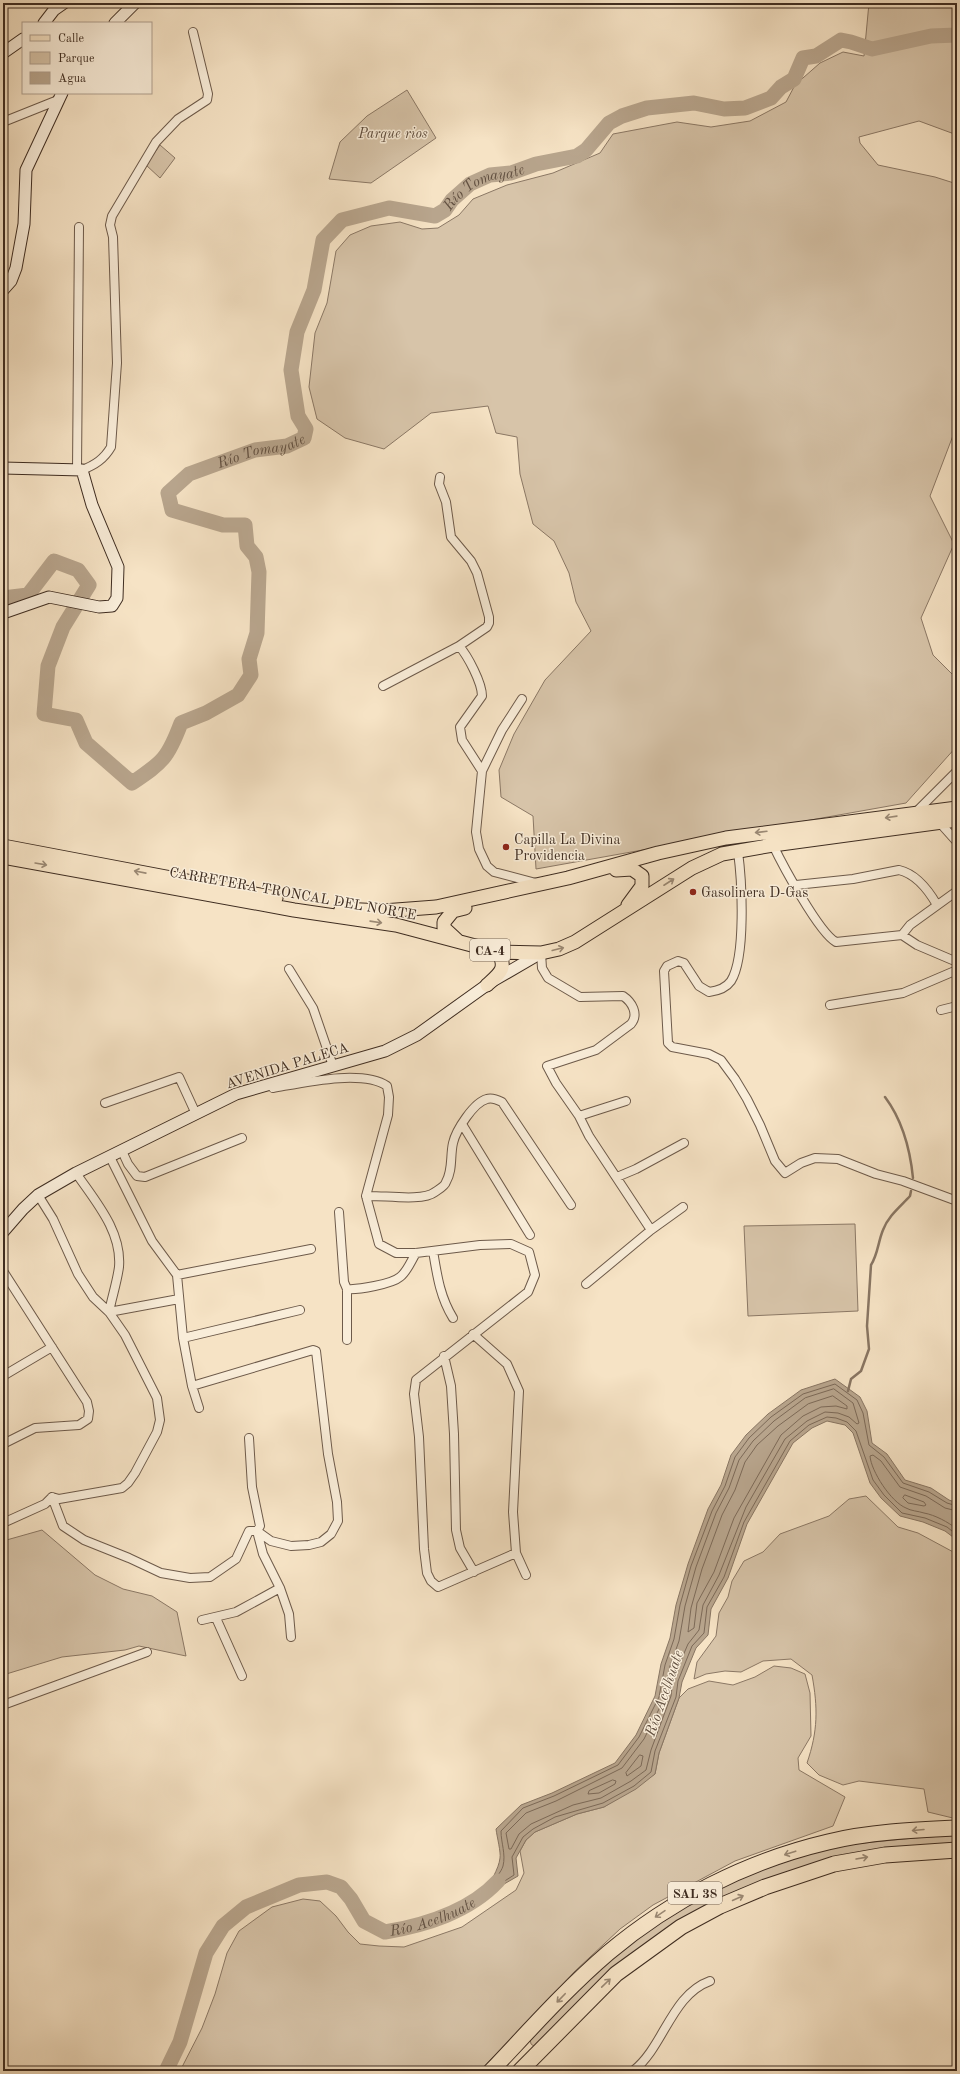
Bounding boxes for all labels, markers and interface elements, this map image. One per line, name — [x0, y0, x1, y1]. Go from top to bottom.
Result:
legend — [22, 22, 152, 94]
text: Calle — [58, 33, 84, 45]
text: Parque — [58, 53, 95, 65]
text: Agua — [58, 73, 86, 85]
park label: Parque rios — [357, 127, 428, 142]
water label: Río Tomayate — [441, 163, 527, 214]
water label: Río Tomayate — [214, 433, 308, 472]
one-way arrow — [885, 813, 898, 821]
one-way arrow — [755, 828, 768, 836]
place label: Capilla La Divina Providencia — [514, 833, 620, 863]
marker: Capilla La Divina Providencia — [501, 842, 511, 852]
one-way arrow — [34, 860, 47, 868]
street label: CARRETERA TRONCAL DEL NORTE — [168, 865, 418, 923]
one-way arrow — [134, 868, 147, 876]
one-way arrow — [663, 878, 675, 886]
place label: Gasolinera D-Gas — [701, 886, 808, 900]
marker: Gasolinera D-Gas — [688, 887, 698, 897]
one-way arrow — [369, 918, 382, 926]
road number: CA-4 — [470, 939, 510, 961]
one-way arrow — [551, 945, 564, 952]
street label: AVENIDA PALECA — [224, 1041, 351, 1091]
water label: Río Acelhuate — [643, 1649, 687, 1739]
one-way arrow — [912, 1827, 925, 1834]
one-way arrow — [784, 1850, 797, 1857]
one-way arrow — [855, 1854, 868, 1862]
road number: SAL 38 — [668, 1882, 722, 1904]
one-way arrow — [732, 1894, 744, 1901]
water label: Río Acelhuate — [388, 1896, 479, 1940]
one-way arrow — [655, 1910, 666, 1918]
one-way arrow — [601, 1978, 611, 1988]
one-way arrow — [557, 1992, 566, 2002]

